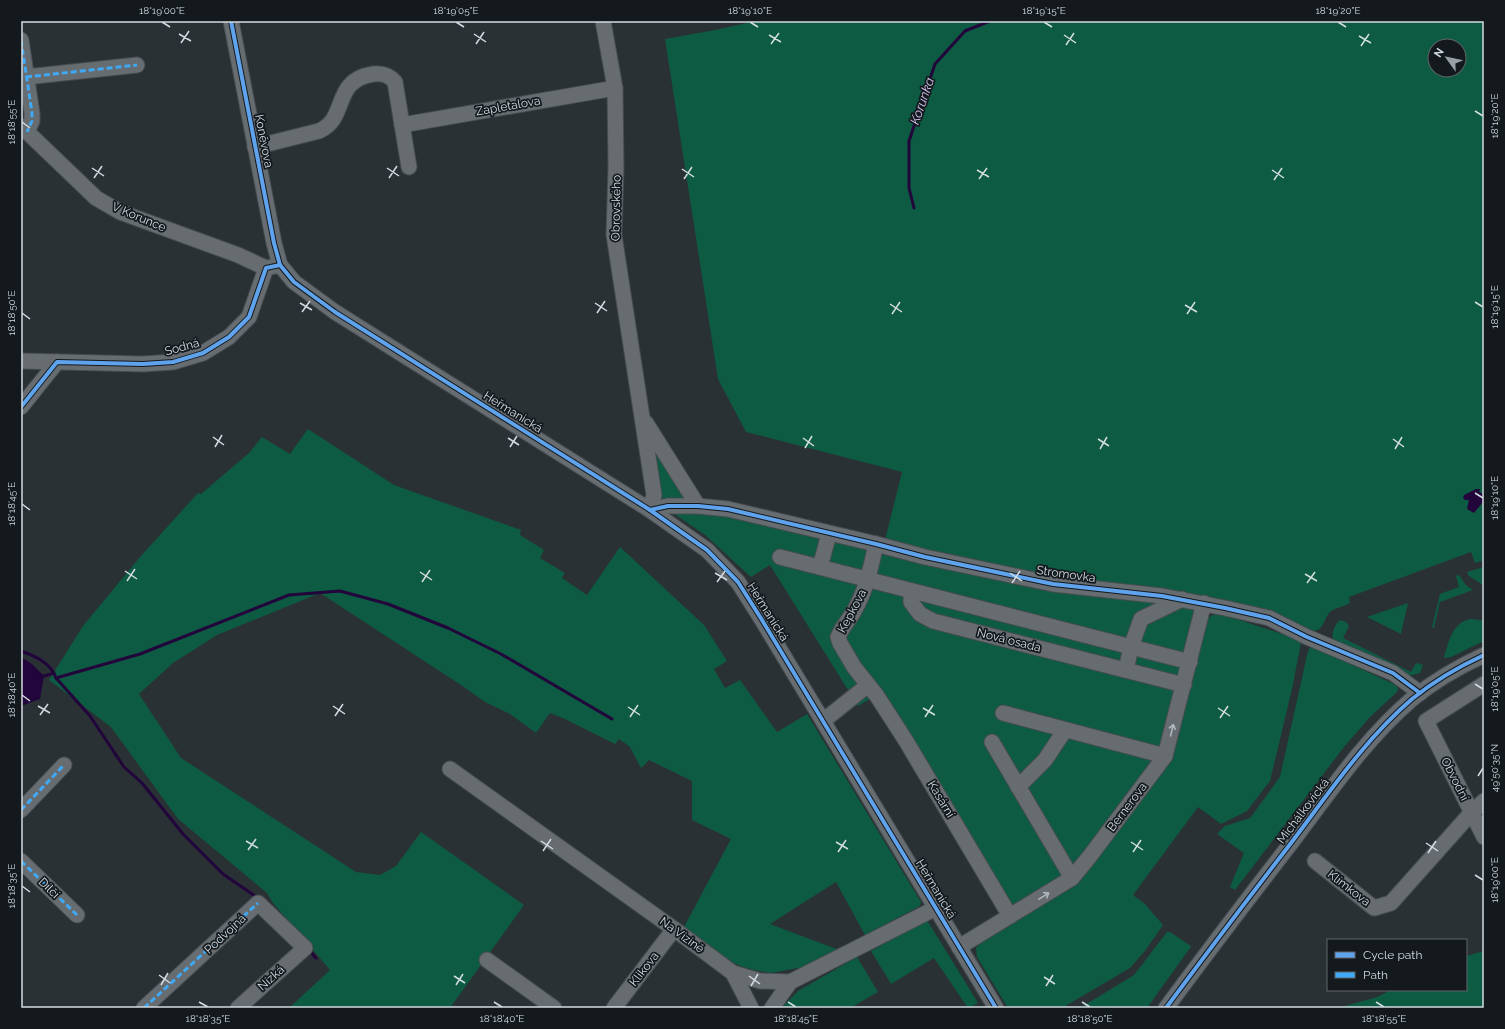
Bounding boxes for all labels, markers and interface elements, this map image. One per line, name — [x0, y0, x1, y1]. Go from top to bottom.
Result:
text: 18°19'00"E — [139, 5, 185, 16]
text: 18°19'05"E — [433, 5, 479, 16]
text: 18°19'10"E — [728, 5, 772, 16]
text: 18°19'15"E — [1022, 5, 1066, 16]
text: 18°19'20"E — [1315, 5, 1361, 16]
north arrow — [1427, 38, 1467, 78]
text: N — [1431, 46, 1447, 60]
water label: Korunka — [907, 75, 937, 127]
street label: Zapletalova — [475, 93, 541, 119]
text: 18°19'20"E — [1489, 93, 1500, 139]
text: 18°18'55"E — [6, 100, 17, 144]
street label: Koněvova — [252, 113, 276, 169]
street label: Obrovského — [608, 175, 624, 241]
street label: V Korunce — [110, 199, 168, 235]
text: 18°19'15"E — [1489, 285, 1500, 329]
text: 18°18'50"E — [6, 290, 17, 336]
street label: Sodná — [163, 336, 201, 358]
street label: Heřmanická — [481, 388, 545, 436]
text: 18°19'10"E — [1489, 476, 1500, 520]
text: 18°18'45"E — [6, 482, 17, 526]
street label: Stromovka — [1036, 563, 1096, 585]
street label: Heřmanická — [744, 580, 792, 644]
street label: Kepkova — [835, 587, 869, 635]
street label: Nová osada — [976, 625, 1042, 655]
text: 18°19'05"E — [1489, 666, 1500, 712]
text: 18°18'40"E — [6, 673, 17, 717]
one-way arrow — [1169, 724, 1177, 737]
text: 49°50'35"N — [1489, 744, 1500, 792]
street label: Obvodní — [1438, 755, 1472, 803]
street label: Michálkovická — [1274, 776, 1332, 846]
street label: Kasární — [925, 778, 958, 820]
street label: Bernerova — [1104, 780, 1150, 834]
street label: Heřmanická — [913, 857, 959, 921]
text: 18°19'00"E — [1489, 857, 1500, 903]
text: 18°18'35"E — [6, 864, 17, 908]
street label: Klímkova — [1325, 867, 1373, 909]
street label: Dílčí — [36, 875, 63, 902]
one-way arrow — [1038, 892, 1049, 900]
street label: Podvojná — [201, 911, 249, 957]
street label: Na Vizině — [657, 914, 707, 956]
legend — [1327, 939, 1467, 991]
text: Cycle path — [1363, 948, 1422, 962]
street label: Klikova — [626, 949, 662, 989]
street label: Nízká — [255, 963, 287, 993]
text: Path — [1363, 968, 1388, 982]
text: 18°18'35"E — [186, 1013, 230, 1024]
text: 18°18'40"E — [480, 1013, 524, 1024]
text: 18°18'45"E — [774, 1013, 818, 1024]
text: 18°18'50"E — [1067, 1013, 1113, 1024]
text: 18°18'55"E — [1362, 1013, 1406, 1024]

